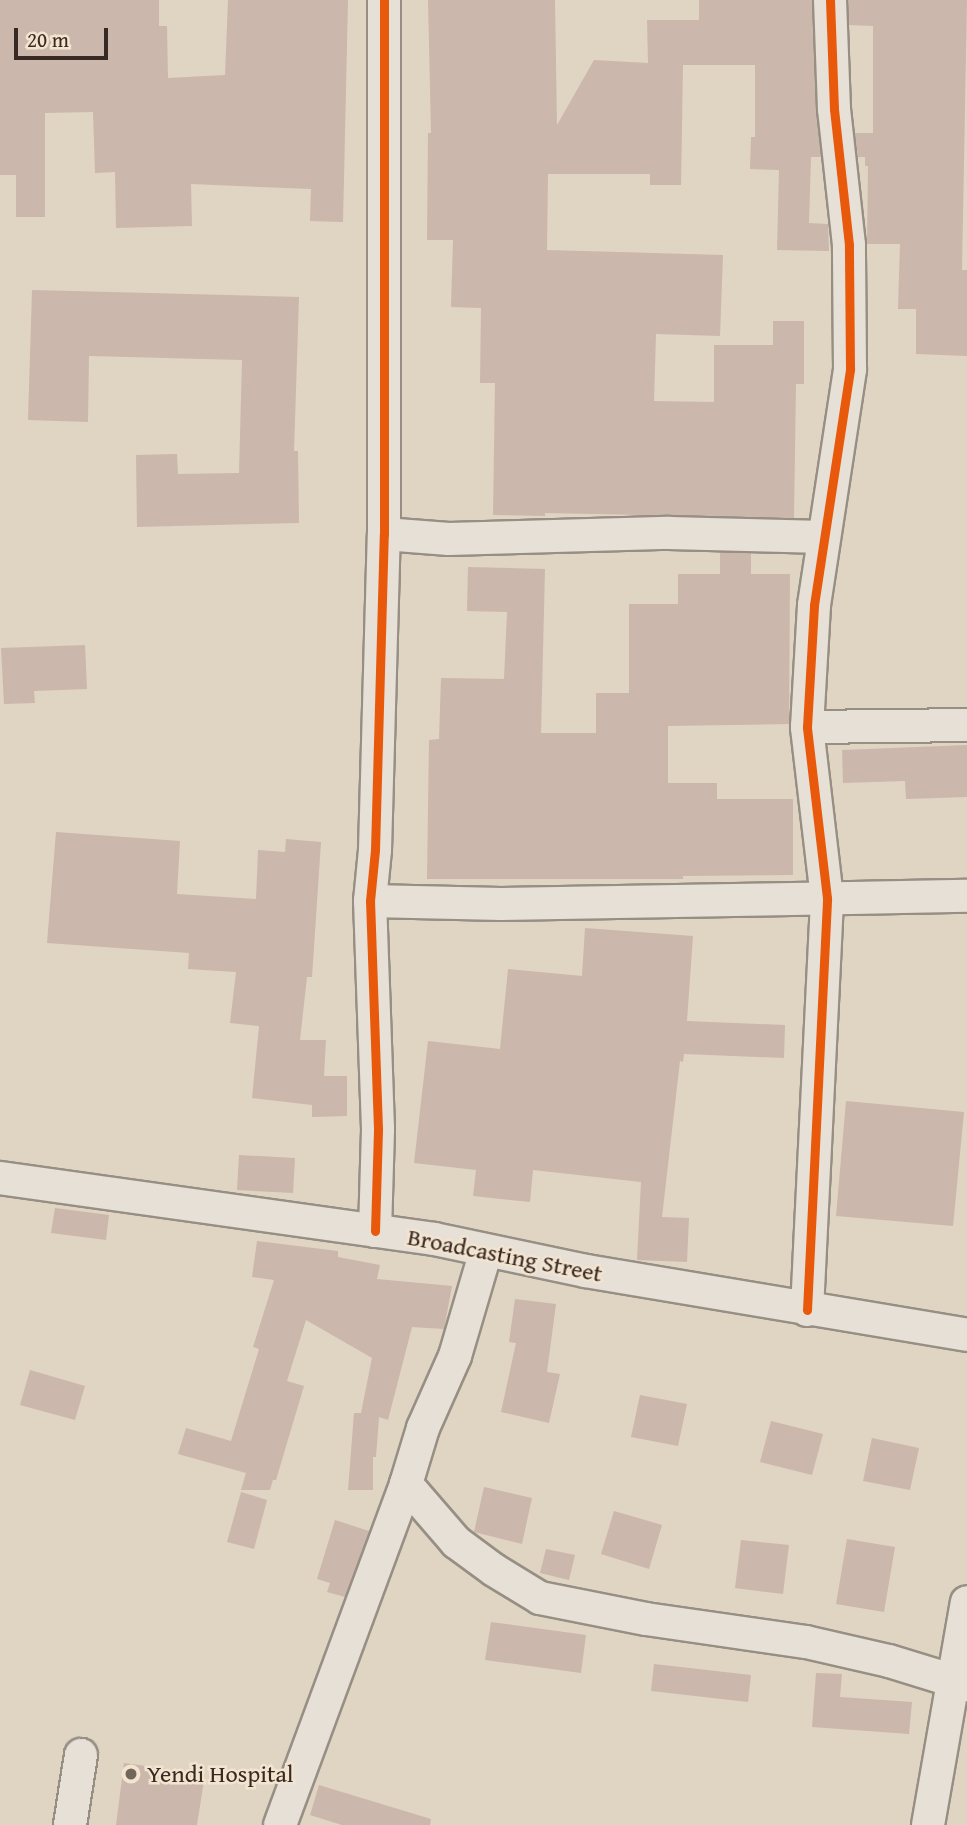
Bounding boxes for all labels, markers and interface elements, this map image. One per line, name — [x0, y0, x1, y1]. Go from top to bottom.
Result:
scale bar — [18, 14, 112, 58]
text: 20 m — [27, 24, 69, 55]
street label: Broadcasting Street — [405, 1222, 605, 1288]
place label: Yendi Hospital — [147, 1760, 294, 1788]
marker: Yendi Hospital — [121, 1764, 141, 1784]

